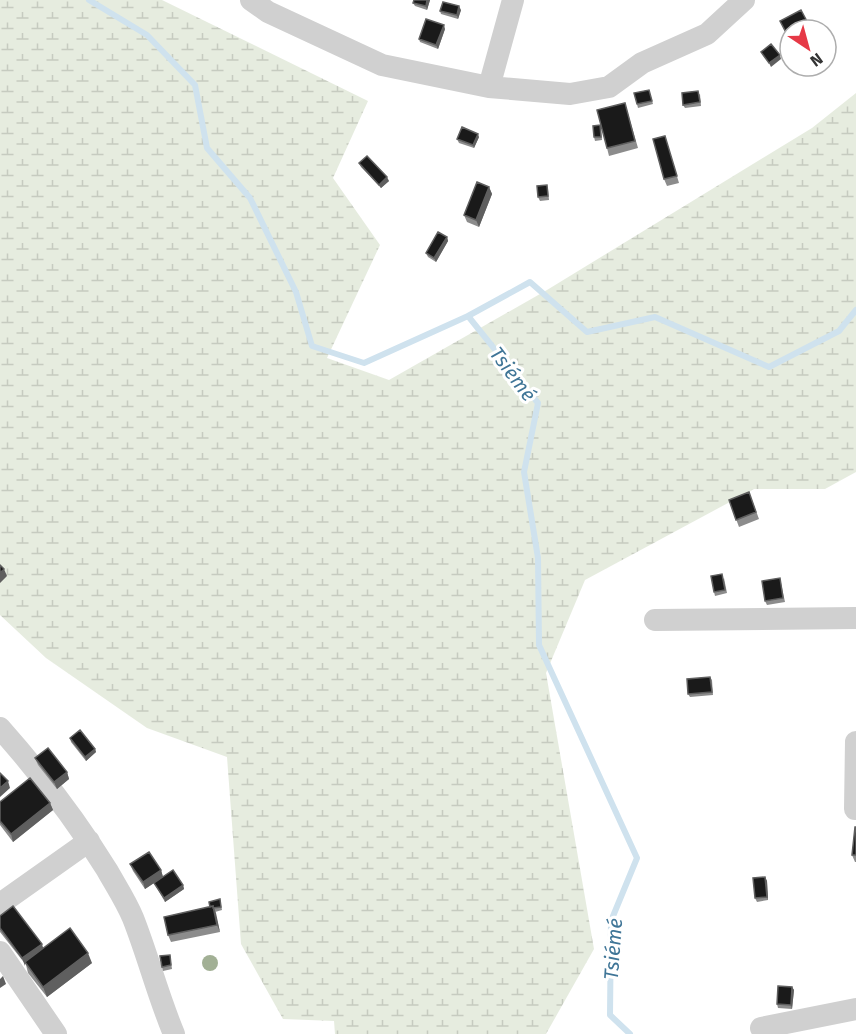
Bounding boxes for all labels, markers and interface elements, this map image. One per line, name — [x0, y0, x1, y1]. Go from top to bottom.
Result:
north arrow — [778, 18, 838, 78]
text: N — [807, 49, 826, 71]
water label: Tsiémé — [485, 342, 541, 406]
water label: Tsiémé — [599, 917, 627, 981]

